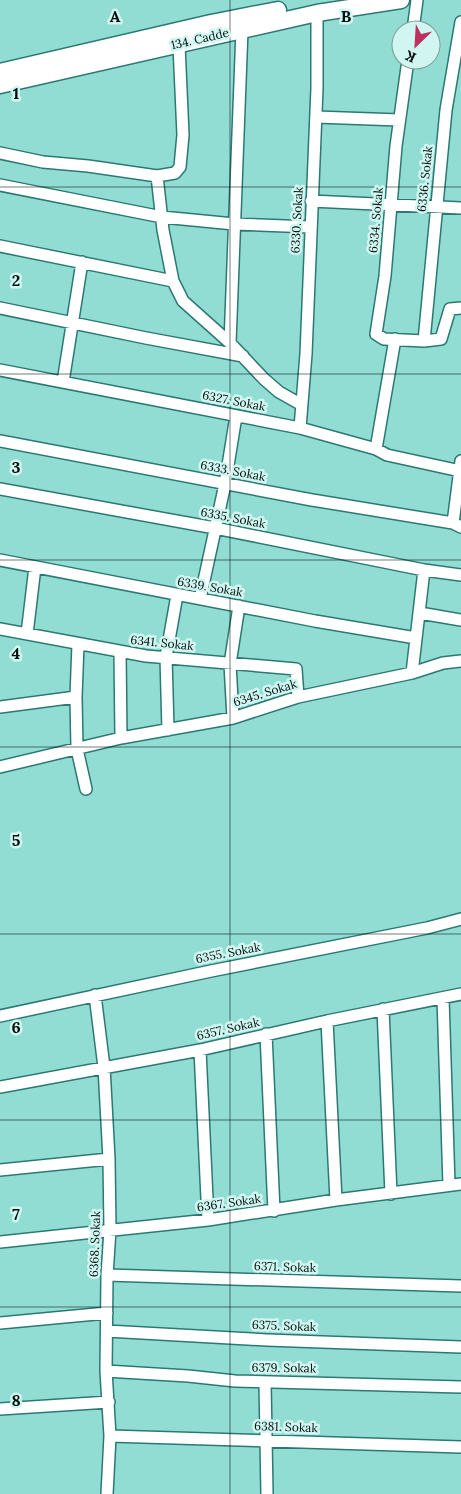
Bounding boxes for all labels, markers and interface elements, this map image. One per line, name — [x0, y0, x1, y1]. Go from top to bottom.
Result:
text: A — [110, 6, 121, 26]
text: B — [341, 6, 352, 26]
north arrow — [391, 20, 441, 70]
street label: 134. Cadde — [169, 24, 231, 52]
text: K — [402, 47, 419, 67]
text: 1 — [13, 83, 19, 103]
street label: 6336. Sokak — [414, 145, 435, 213]
street label: 6330. Sokak — [287, 186, 306, 254]
street label: 6334. Sokak — [365, 186, 386, 253]
text: 2 — [12, 270, 20, 290]
street label: 6327. Sokak — [201, 387, 268, 414]
text: 3 — [12, 457, 21, 477]
street label: 6333. Sokak — [199, 457, 267, 484]
street label: 6335. Sokak — [199, 504, 267, 531]
street label: 6339. Sokak — [176, 573, 244, 600]
street label: 6341. Sokak — [130, 632, 195, 653]
text: 4 — [12, 643, 21, 663]
street label: 6345. Sokak — [231, 676, 299, 709]
text: 5 — [12, 830, 21, 850]
street label: 6355. Sokak — [194, 939, 262, 966]
street label: 6357. Sokak — [195, 1014, 261, 1043]
text: 6 — [11, 1017, 21, 1037]
street label: 6367. Sokak — [196, 1191, 262, 1214]
text: 7 — [12, 1204, 20, 1224]
street label: 6368. Sokak — [86, 1210, 103, 1277]
street label: 6371. Sokak — [254, 1258, 317, 1275]
street label: 6375. Sokak — [252, 1317, 317, 1334]
street label: 6379. Sokak — [252, 1359, 317, 1376]
text: 8 — [11, 1390, 21, 1410]
street label: 6381. Sokak — [254, 1418, 319, 1435]

